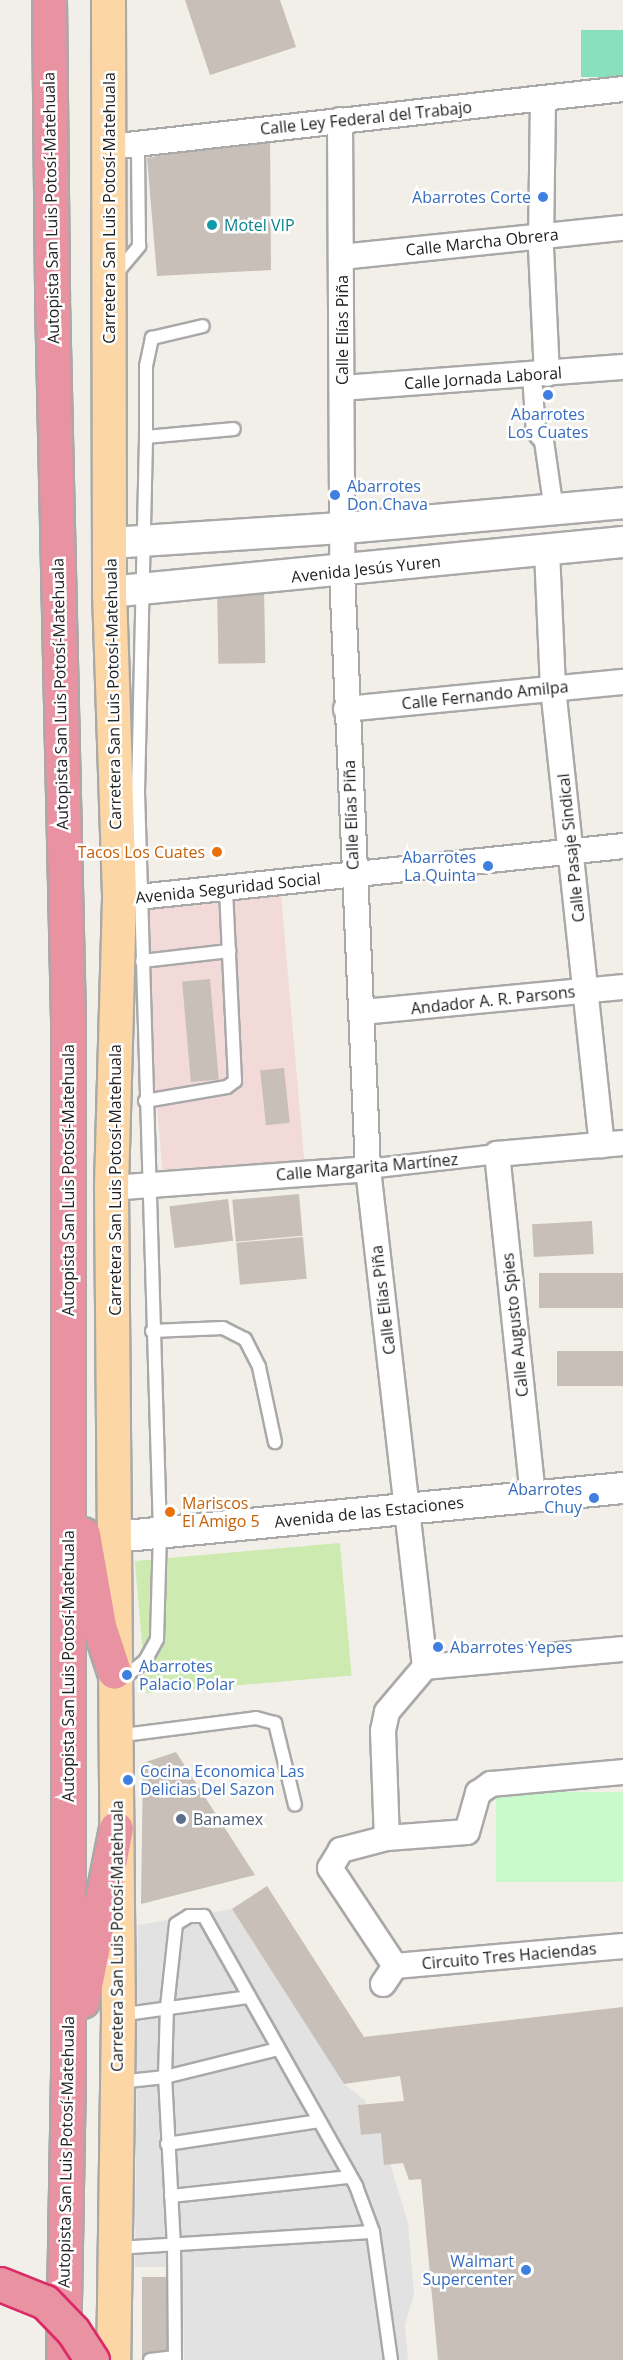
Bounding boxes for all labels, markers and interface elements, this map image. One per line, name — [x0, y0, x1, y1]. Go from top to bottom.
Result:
street label: Autopista San Luis Potosí-Matehuala — [39, 72, 63, 344]
street label: Carretera San Luis Potosí-Matehuala — [99, 72, 119, 344]
street label: Calle Ley Federal del Trabajo — [259, 97, 473, 139]
place label: Abarrotes Corte — [412, 187, 531, 207]
marker: Abarrotes Corte — [536, 190, 550, 204]
place label: Motel VIP — [224, 215, 295, 235]
marker: Motel VIP — [205, 218, 219, 232]
street label: Calle Marcha Obrera — [405, 224, 559, 260]
street label: Calle Elías Piña — [332, 275, 352, 385]
street label: Calle Jornada Laboral — [403, 363, 563, 393]
marker: Abarrotes Los Cuates — [541, 388, 555, 402]
place label: Abarrotes Los Cuates — [508, 404, 588, 442]
place label: Abarrotes Don Chava — [347, 476, 428, 514]
marker: Abarrotes Don Chava — [328, 488, 342, 502]
street label: Avenida Jesús Yuren — [290, 552, 442, 586]
street label: Autopista San Luis Potosí-Matehuala — [48, 558, 72, 830]
street label: Carretera San Luis Potosí-Matehuala — [101, 558, 125, 830]
street label: Calle Fernando Amilpa — [401, 677, 569, 713]
street label: Calle Elías Piña — [339, 760, 363, 870]
street label: Calle Pasaje Sindical — [554, 773, 588, 923]
place label: Tacos Los Cuates — [77, 842, 205, 862]
marker: Tacos Los Cuates — [210, 845, 224, 859]
place label: Abarrotes La Quinta — [402, 847, 476, 885]
marker: Abarrotes La Quinta — [481, 859, 495, 873]
street label: Avenida Seguridad Social — [134, 869, 322, 907]
street label: Andador A. R. Parsons — [410, 982, 576, 1018]
street label: Autopista San Luis Potosí-Matehuala — [58, 1044, 78, 1316]
street label: Carretera San Luis Potosí-Matehuala — [105, 1044, 125, 1316]
street label: Calle Margarita Martínez — [275, 1149, 459, 1185]
street label: Calle Elías Piña — [367, 1244, 399, 1356]
street label: Calle Augusto Spies — [498, 1252, 532, 1398]
place label: Abarrotes Chuy — [508, 1479, 582, 1517]
marker: Abarrotes Chuy — [587, 1491, 601, 1505]
place label: Mariscos El Amigo 5 — [182, 1493, 260, 1531]
street label: Avenida de las Estaciones — [273, 1493, 465, 1531]
marker: Mariscos El Amigo 5 — [163, 1505, 177, 1519]
street label: Autopista San Luis Potosí-Matehuala — [58, 1530, 78, 1802]
place label: Abarrotes Yepes — [450, 1637, 572, 1657]
marker: Abarrotes Yepes — [431, 1640, 445, 1654]
place label: Abarrotes Palacio Polar — [139, 1656, 235, 1694]
marker: Abarrotes Palacio Polar — [120, 1668, 134, 1682]
place label: Cocina Economica Las Delicias Del Sazon — [140, 1761, 304, 1799]
marker: Cocina Economica Las Delicias Del Sazon — [121, 1773, 135, 1787]
street label: Carretera San Luis Potosí-Matehuala — [107, 1800, 127, 2072]
place label: Banamex — [193, 1809, 263, 1829]
marker: Banamex — [174, 1812, 188, 1826]
street label: Circuito Tres Haciendas — [421, 1939, 597, 1973]
street label: Autopista San Luis Potosí-Matehuala — [54, 2016, 78, 2288]
place label: Walmart Supercenter — [422, 2251, 514, 2289]
marker: Walmart Supercenter — [519, 2263, 533, 2277]

